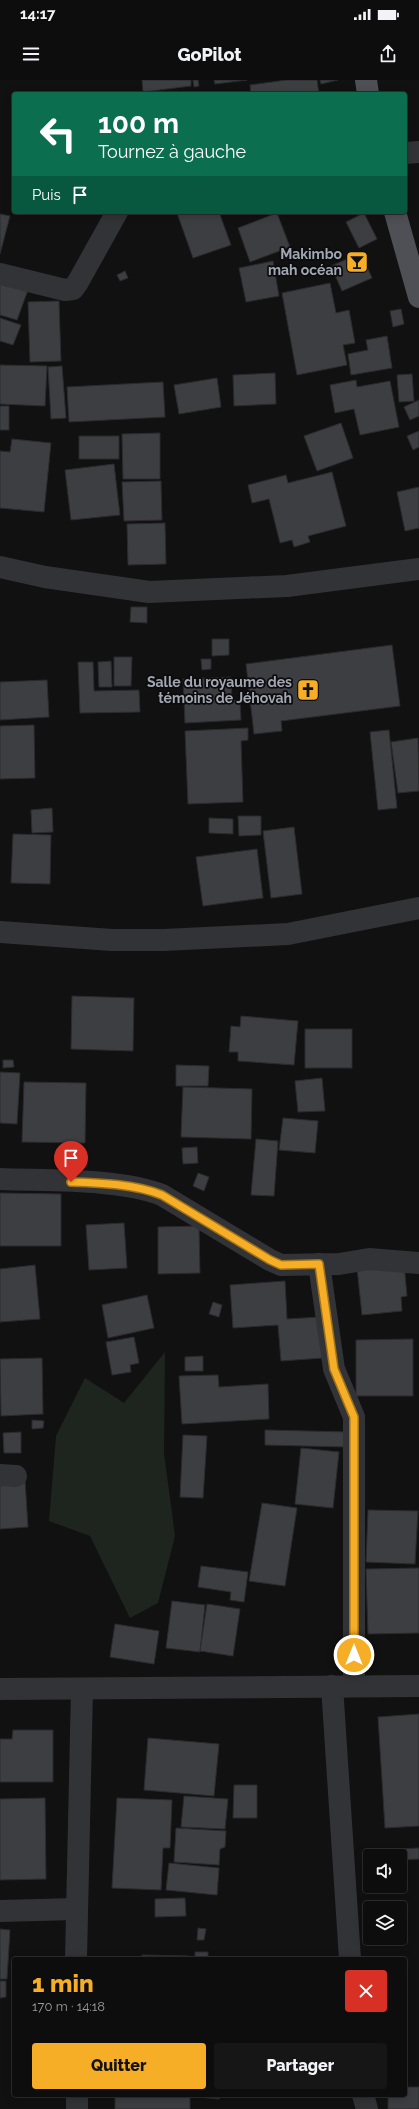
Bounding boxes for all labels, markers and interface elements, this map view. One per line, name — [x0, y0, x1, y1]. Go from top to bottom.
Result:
text: 14:17 — [20, 5, 56, 23]
icon: menu — [20, 43, 42, 65]
icon: share — [377, 43, 399, 65]
text: GoPilot — [177, 44, 242, 65]
text: 100 m — [98, 107, 179, 140]
icon: left — [32, 108, 84, 160]
text: Tournez à gauche — [98, 141, 246, 162]
icon: arrive — [69, 184, 91, 206]
text: Puis — [32, 186, 61, 204]
place label: Makimbo mah océan — [268, 246, 343, 278]
bar icon: Makimbo mah océan — [344, 249, 370, 275]
place label: Salle du royaume des témoins de Jéhovah — [147, 674, 292, 706]
church icon: Salle du royaume des témoins de Jéhovah — [295, 677, 321, 703]
pin — [54, 1141, 88, 1182]
icon: arrive — [60, 1147, 82, 1169]
position arrow — [333, 1634, 375, 1676]
map controls — [363, 1849, 407, 1945]
button: sound — [363, 1849, 407, 1893]
button: layers — [363, 1901, 407, 1945]
text: 1 min — [32, 1969, 94, 1998]
button: close — [345, 1970, 387, 2012]
text: 170 m · 14:18 — [32, 1999, 105, 2014]
button: Quitter — [32, 2043, 206, 2089]
button: Partager — [214, 2043, 387, 2089]

